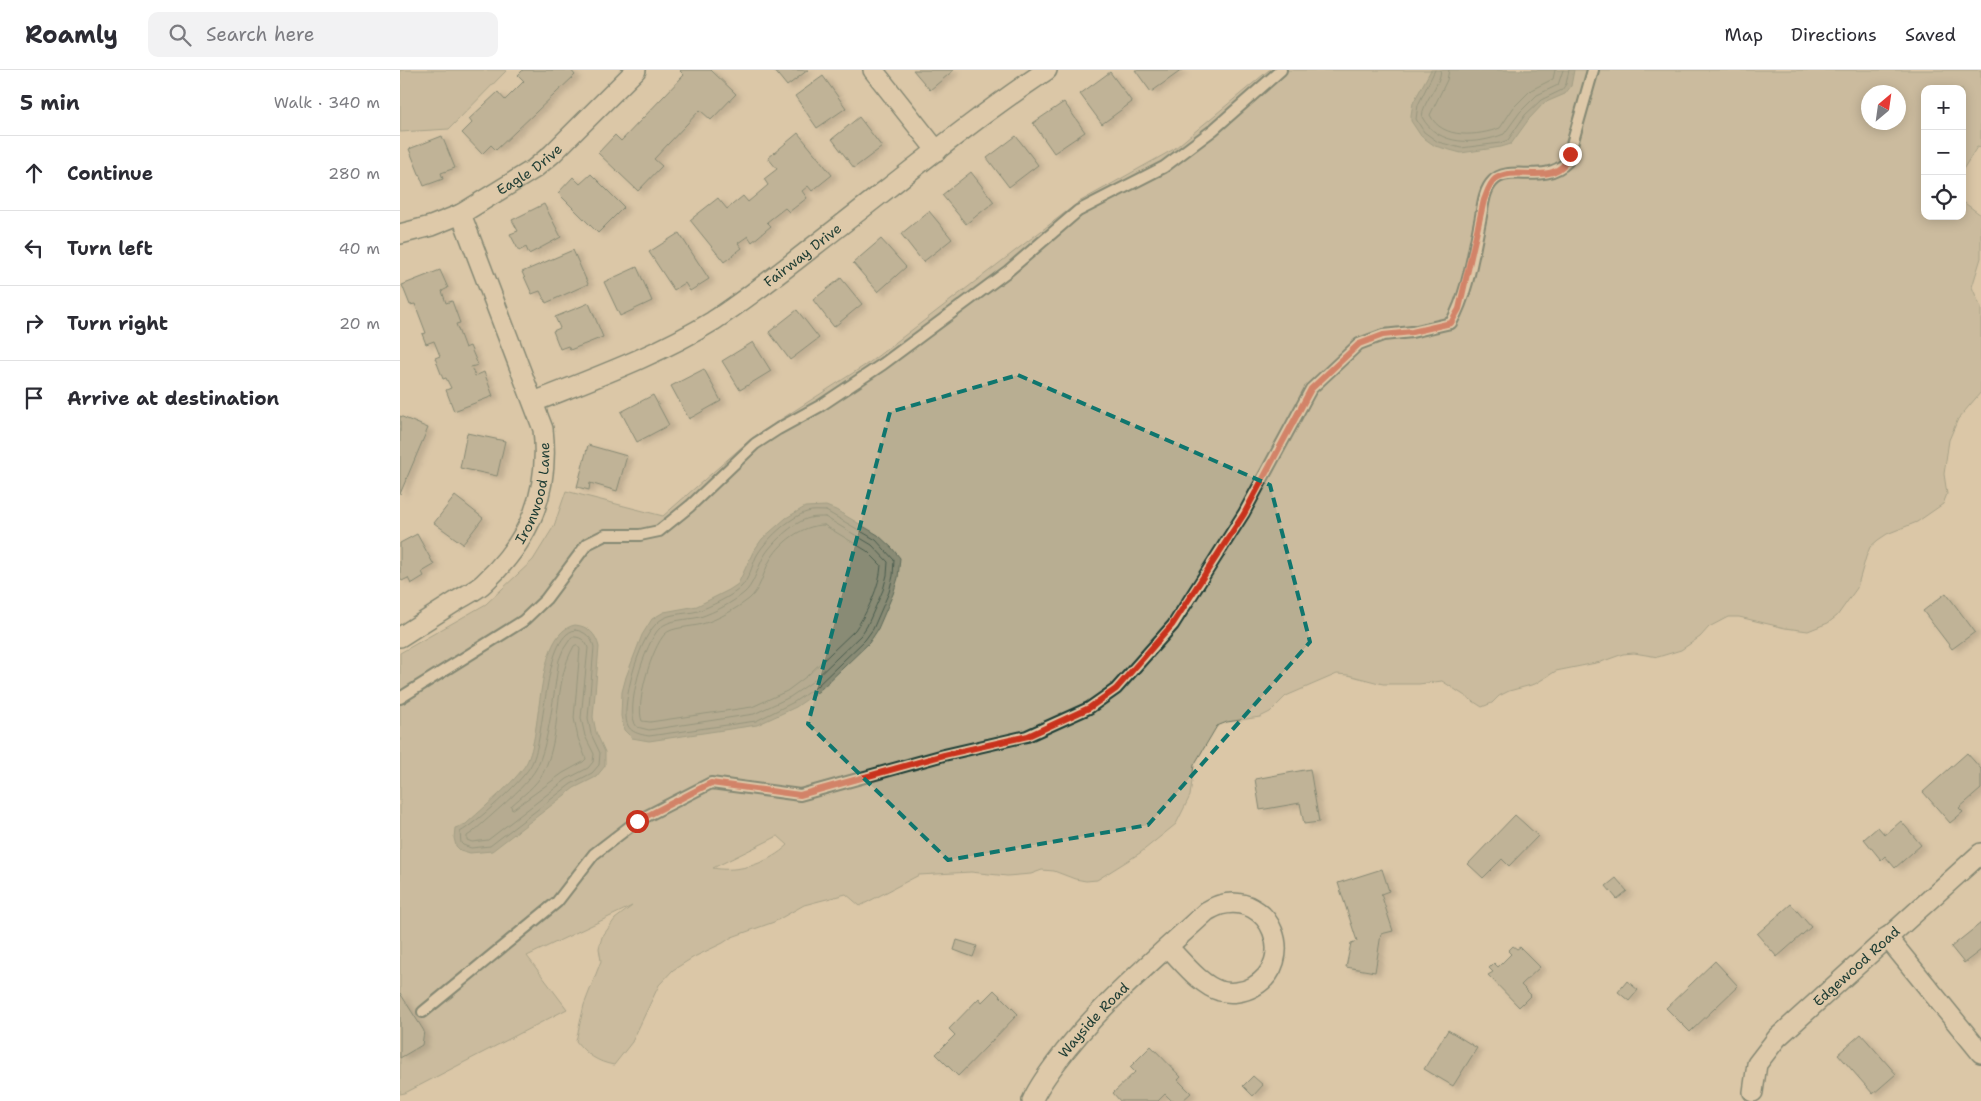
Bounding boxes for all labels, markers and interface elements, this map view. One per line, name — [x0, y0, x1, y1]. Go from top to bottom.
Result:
search box — [148, 12, 498, 57]
text: Roamly — [25, 19, 118, 51]
icon: search — [166, 21, 194, 49]
text: Search here — [206, 22, 315, 47]
text: Map — [1725, 23, 1763, 47]
text: Directions — [1791, 23, 1877, 47]
text: Saved — [1905, 23, 1956, 47]
north arrow — [1861, 85, 1906, 130]
map controls — [1921, 85, 1966, 220]
button: + — [1921, 85, 1966, 130]
text: 5 min — [20, 89, 80, 117]
text: Walk · 340 m — [274, 92, 380, 113]
button: − — [1921, 130, 1966, 175]
street label: Eagle Drive — [493, 140, 566, 199]
route end — [1559, 143, 1582, 166]
icon: ahead — [20, 159, 48, 187]
text: Continue — [67, 161, 153, 186]
text: 280 m — [328, 163, 380, 184]
button: locate — [1921, 175, 1966, 220]
street label: Fairway Drive — [760, 219, 845, 291]
icon: left — [20, 234, 48, 262]
text: Turn left — [67, 236, 153, 261]
text: 40 m — [338, 238, 380, 259]
icon: right — [20, 309, 48, 337]
text: Turn right — [67, 311, 168, 336]
text: 20 m — [339, 313, 380, 334]
icon: arrive — [20, 384, 48, 412]
text: Arrive at destination — [67, 386, 279, 411]
street label: Ironwood Lane — [511, 442, 553, 547]
route start — [626, 810, 649, 833]
street label: Edgewood Road — [1809, 922, 1903, 1010]
street label: Wayside Road — [1054, 978, 1133, 1062]

